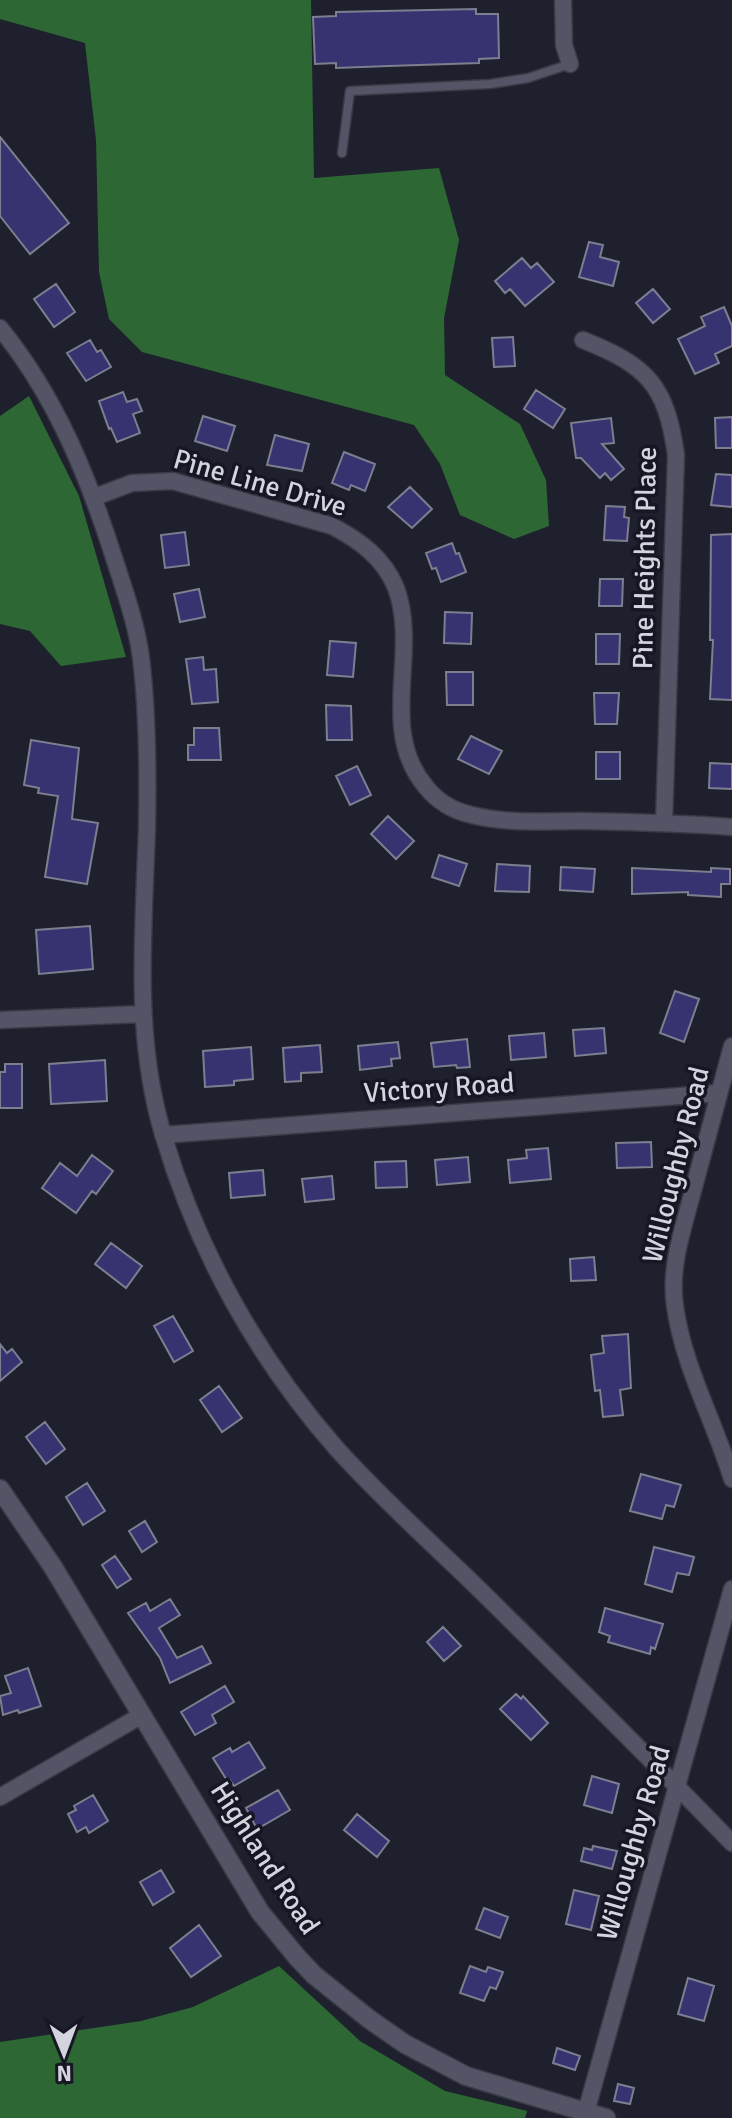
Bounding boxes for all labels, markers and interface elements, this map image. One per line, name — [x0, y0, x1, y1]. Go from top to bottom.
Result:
street label: Pine Line Drive — [169, 442, 351, 524]
street label: Pine Heights Place — [626, 446, 664, 670]
street label: Willoughby Road — [635, 1063, 717, 1267]
street label: Victory Road — [362, 1066, 516, 1110]
street label: Willoughby Road — [590, 1742, 678, 1944]
street label: Highland Road — [203, 1775, 327, 1941]
north arrow — [24, 2014, 104, 2094]
text: N — [56, 2060, 72, 2087]

